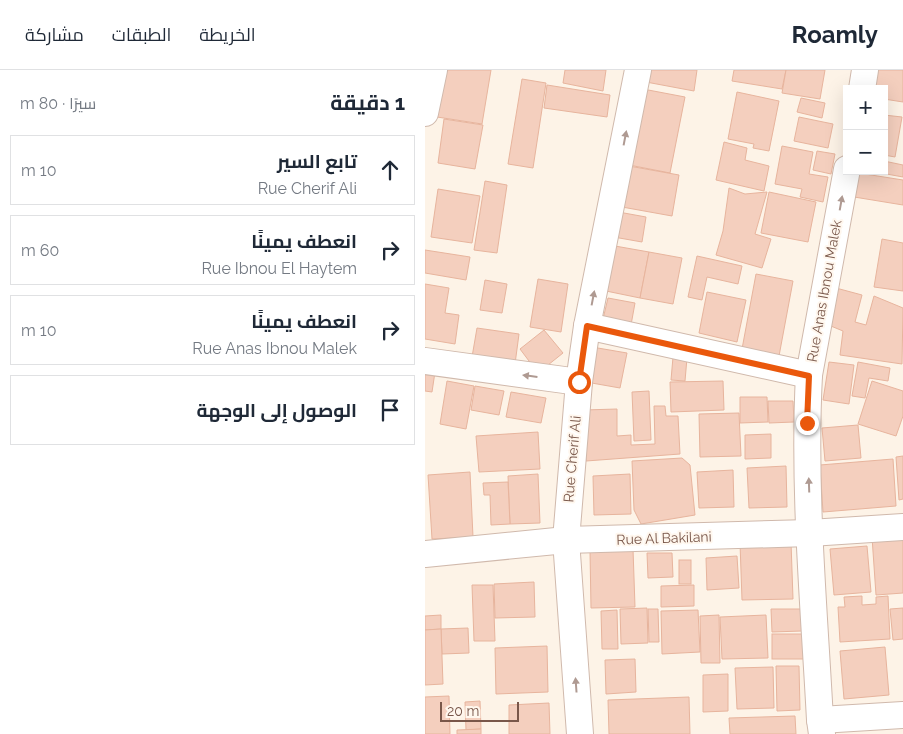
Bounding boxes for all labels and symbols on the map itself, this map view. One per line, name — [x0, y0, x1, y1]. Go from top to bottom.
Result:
one-way arrow — [621, 130, 629, 146]
one-way arrow — [837, 194, 845, 210]
street label: Rue Anas Ibnou Malek — [804, 218, 844, 363]
one-way arrow — [589, 290, 597, 305]
route start — [568, 371, 591, 394]
one-way arrow — [522, 372, 538, 380]
route end — [796, 412, 819, 435]
street label: Rue Cherif Ali — [560, 415, 584, 503]
one-way arrow — [804, 476, 812, 492]
street label: Rue Al Bakilani — [616, 528, 712, 548]
one-way arrow — [572, 677, 580, 693]
scale bar — [440, 699, 519, 722]

